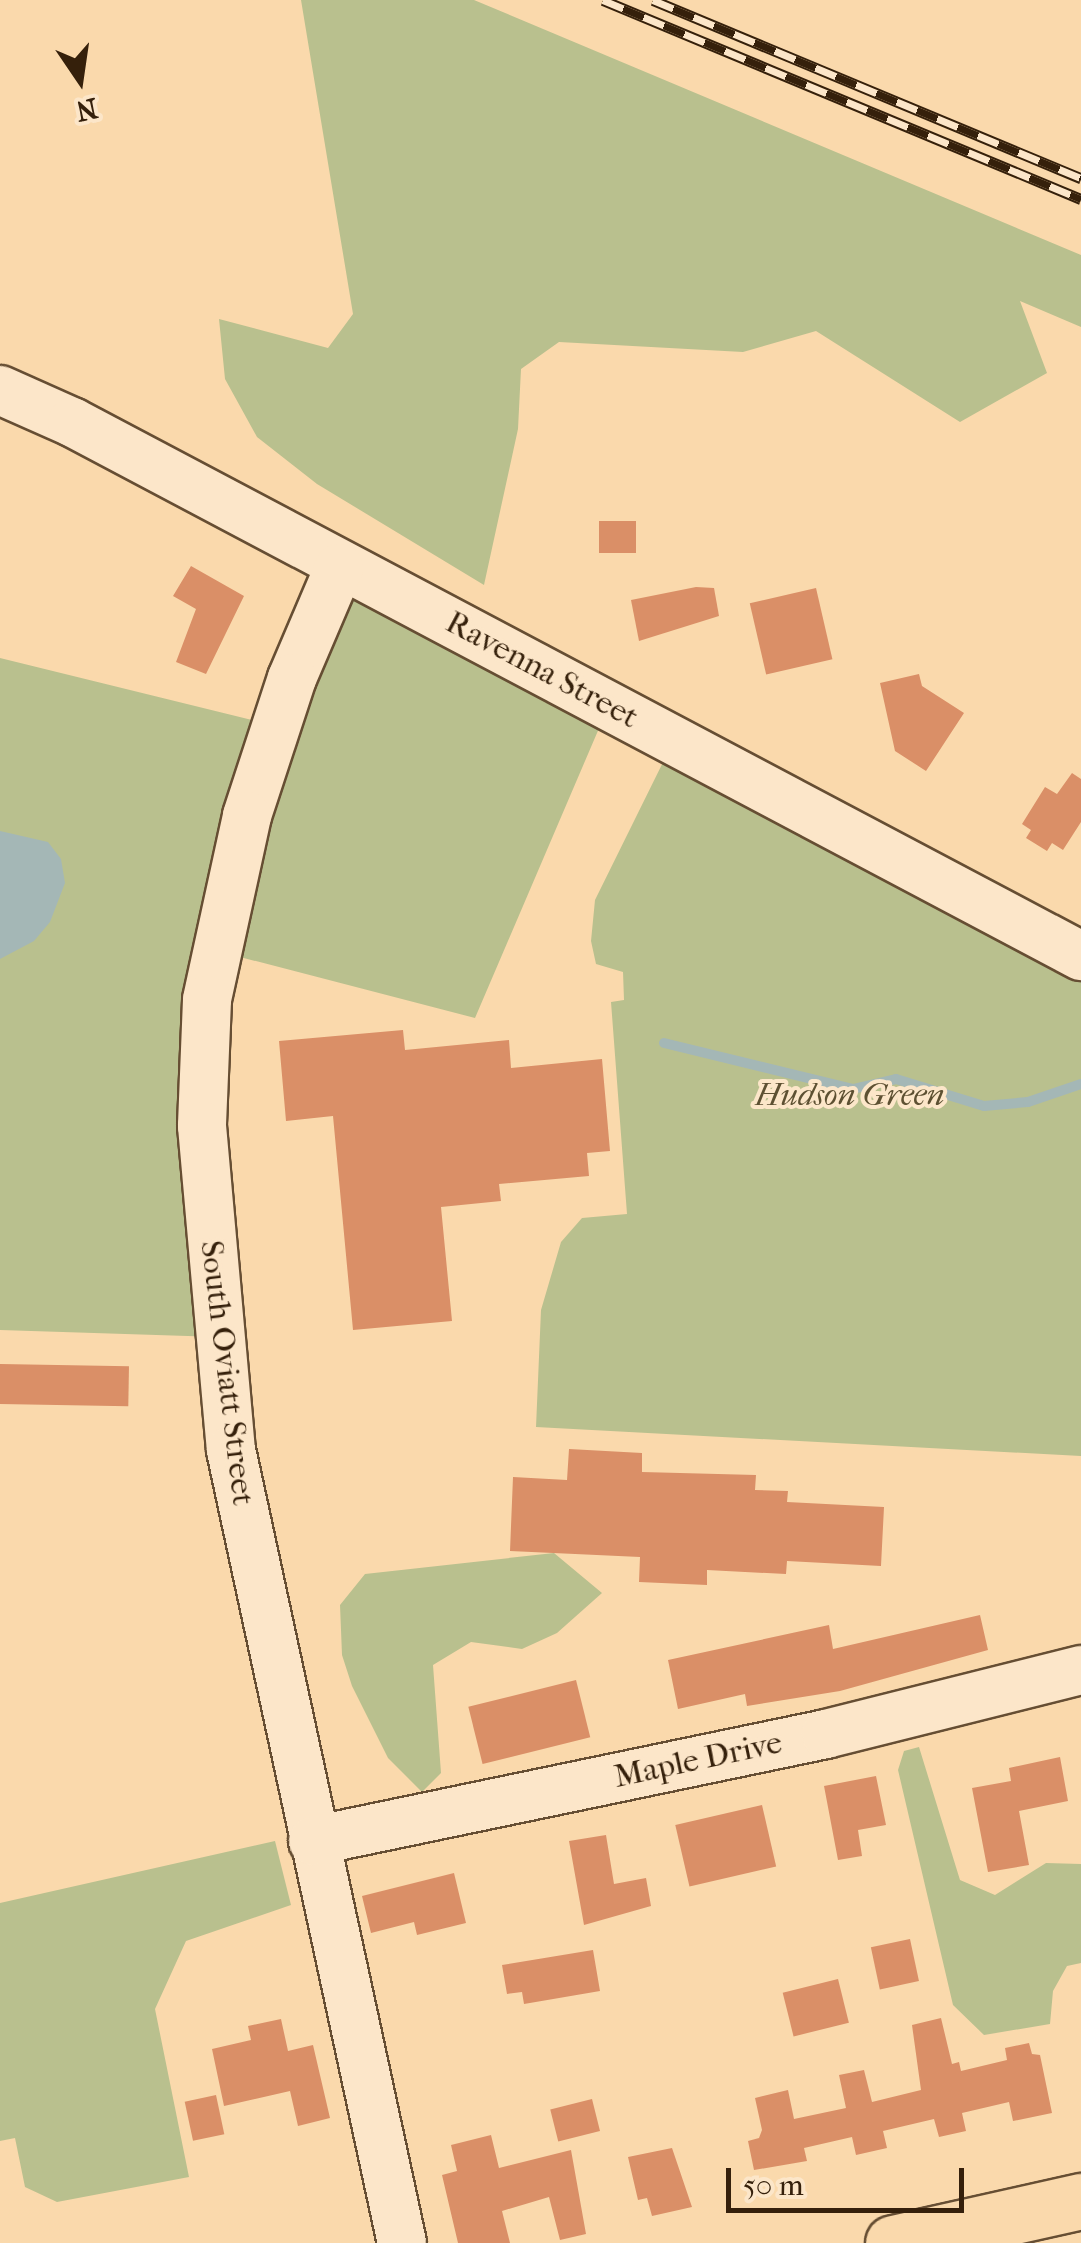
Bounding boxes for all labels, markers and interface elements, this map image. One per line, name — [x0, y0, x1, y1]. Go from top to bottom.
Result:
north arrow — [30, 30, 130, 130]
text: N — [73, 91, 101, 128]
street label: Ravenna Street — [439, 603, 645, 737]
park label: Hudson Green — [756, 1076, 944, 1114]
street label: South Oviatt Street — [192, 1238, 262, 1508]
street label: Maple Drive — [611, 1723, 785, 1797]
scale bar — [731, 2148, 968, 2210]
text: 50 m — [743, 2168, 804, 2203]

